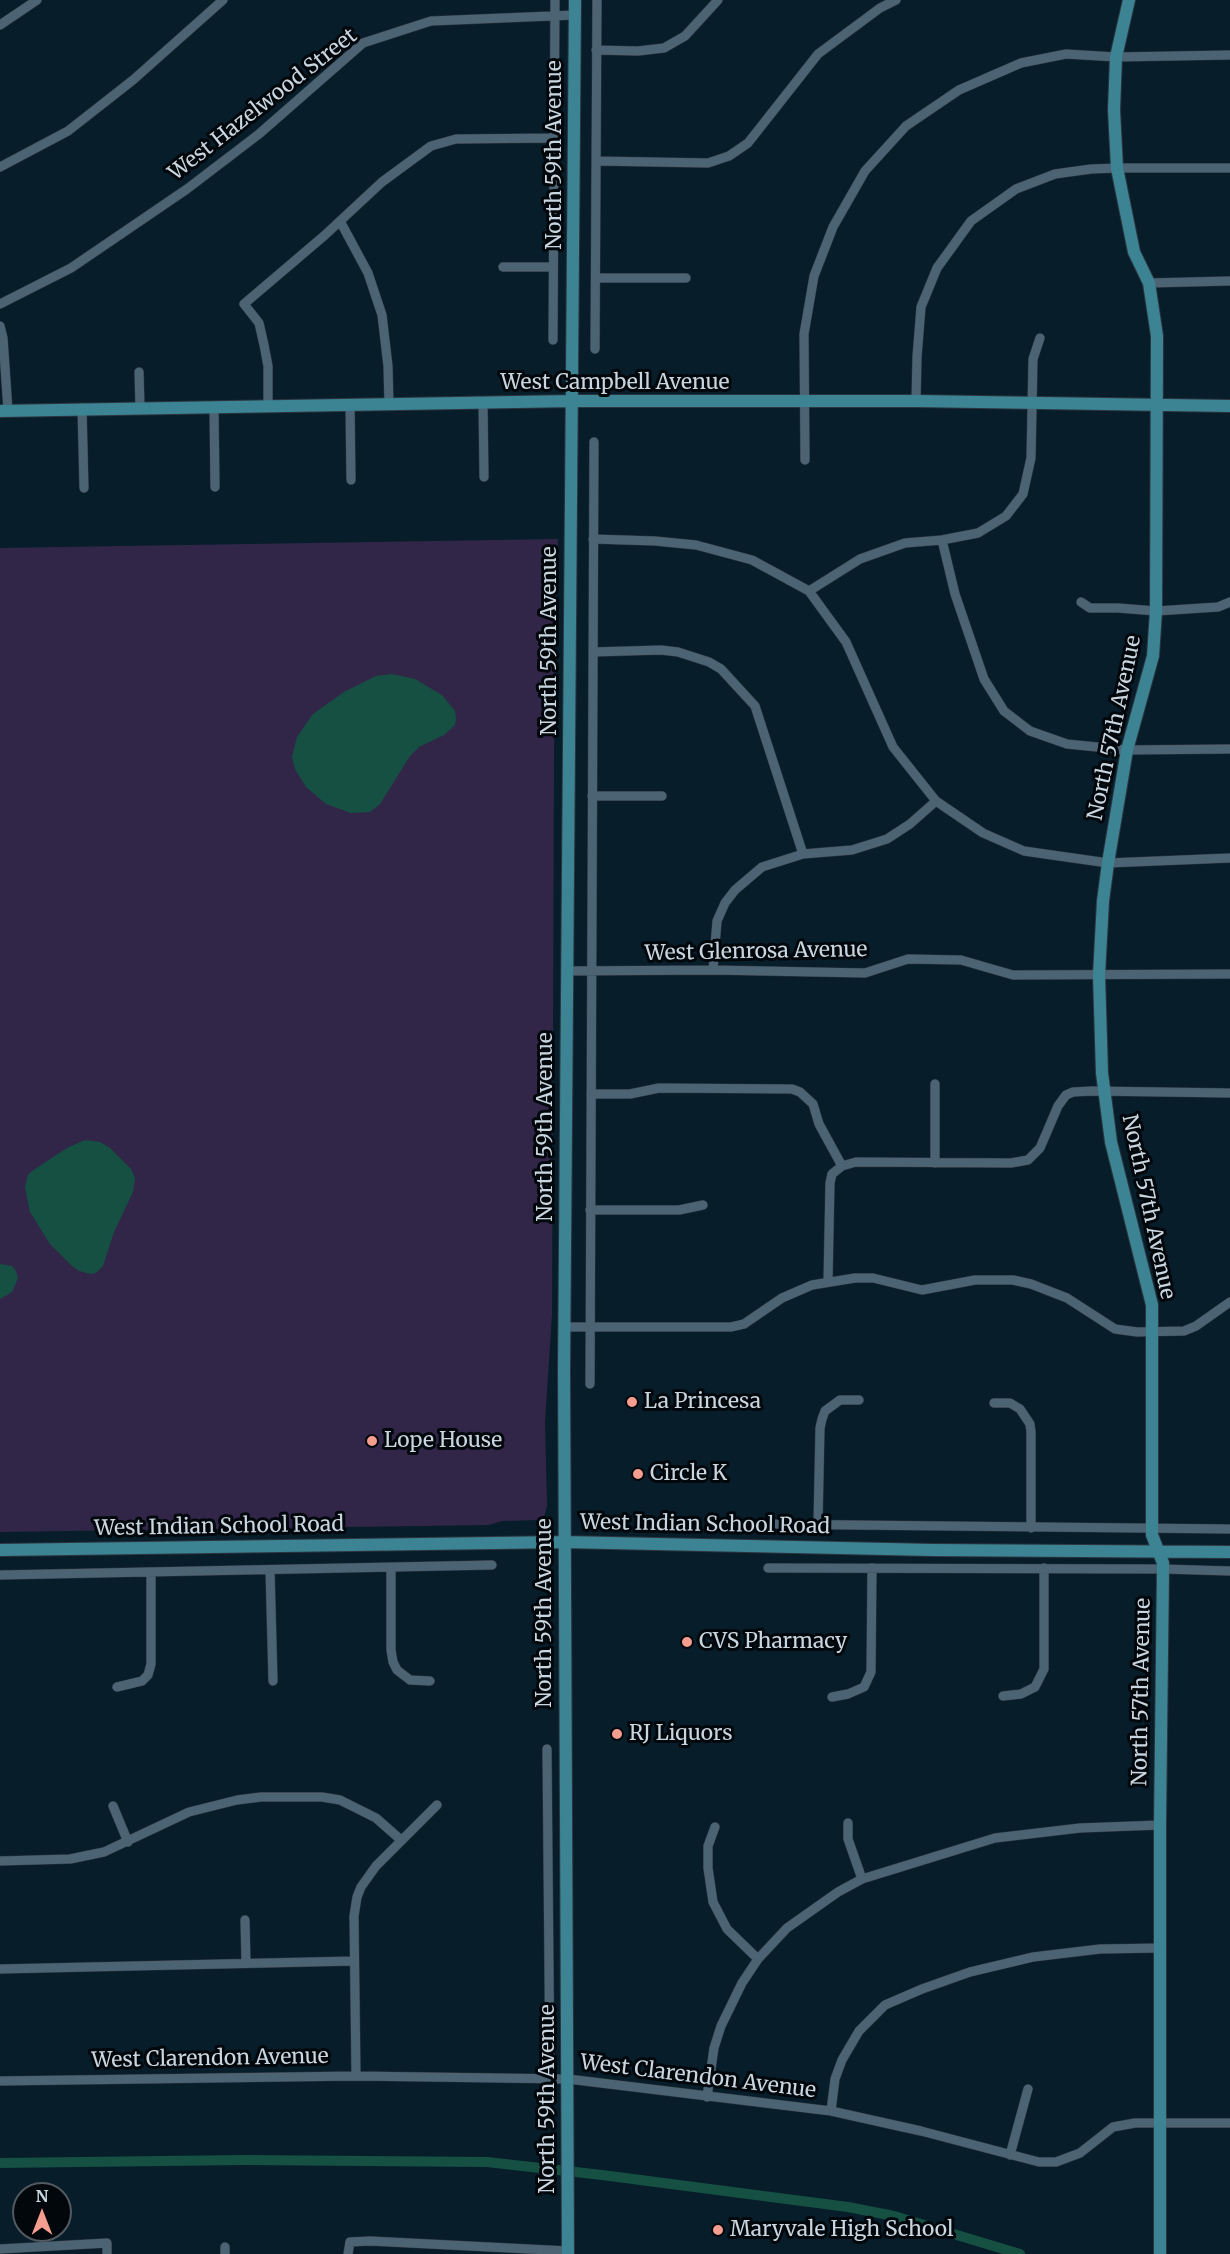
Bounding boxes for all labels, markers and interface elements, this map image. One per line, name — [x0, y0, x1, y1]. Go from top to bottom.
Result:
street label: West Hazelwood Street — [164, 24, 362, 186]
street label: North 59th Avenue — [542, 60, 568, 250]
street label: West Campbell Avenue — [501, 370, 729, 396]
street label: North 59th Avenue — [537, 546, 563, 736]
street label: North 57th Avenue — [1083, 633, 1147, 823]
street label: West Glenrosa Avenue — [644, 937, 868, 967]
street label: North 59th Avenue — [533, 1032, 559, 1222]
street label: North 57th Avenue — [1116, 1112, 1180, 1302]
place label: La Princesa — [644, 1389, 761, 1415]
marker: La Princesa — [625, 1395, 639, 1409]
place label: Lope House — [384, 1428, 502, 1454]
marker: Lope House — [365, 1434, 379, 1448]
place label: Circle K — [650, 1461, 727, 1487]
marker: Circle K — [631, 1467, 645, 1481]
street label: West Indian School Road — [580, 1510, 830, 1540]
street label: West Indian School Road — [94, 1512, 344, 1542]
street label: North 59th Avenue — [532, 1518, 558, 1708]
street label: North 57th Avenue — [1128, 1598, 1156, 1786]
place label: CVS Pharmacy — [699, 1629, 847, 1655]
marker: CVS Pharmacy — [680, 1635, 694, 1649]
place label: RJ Liquors — [629, 1721, 732, 1747]
marker: RJ Liquors — [610, 1727, 624, 1741]
street label: North 59th Avenue — [535, 2004, 561, 2194]
street label: West Clarendon Avenue — [91, 2044, 329, 2074]
street label: West Clarendon Avenue — [579, 2050, 817, 2104]
north arrow — [12, 2182, 72, 2242]
text: N — [36, 2186, 48, 2206]
place label: Maryvale High School — [730, 2217, 953, 2243]
marker: Maryvale High School — [711, 2223, 725, 2237]

